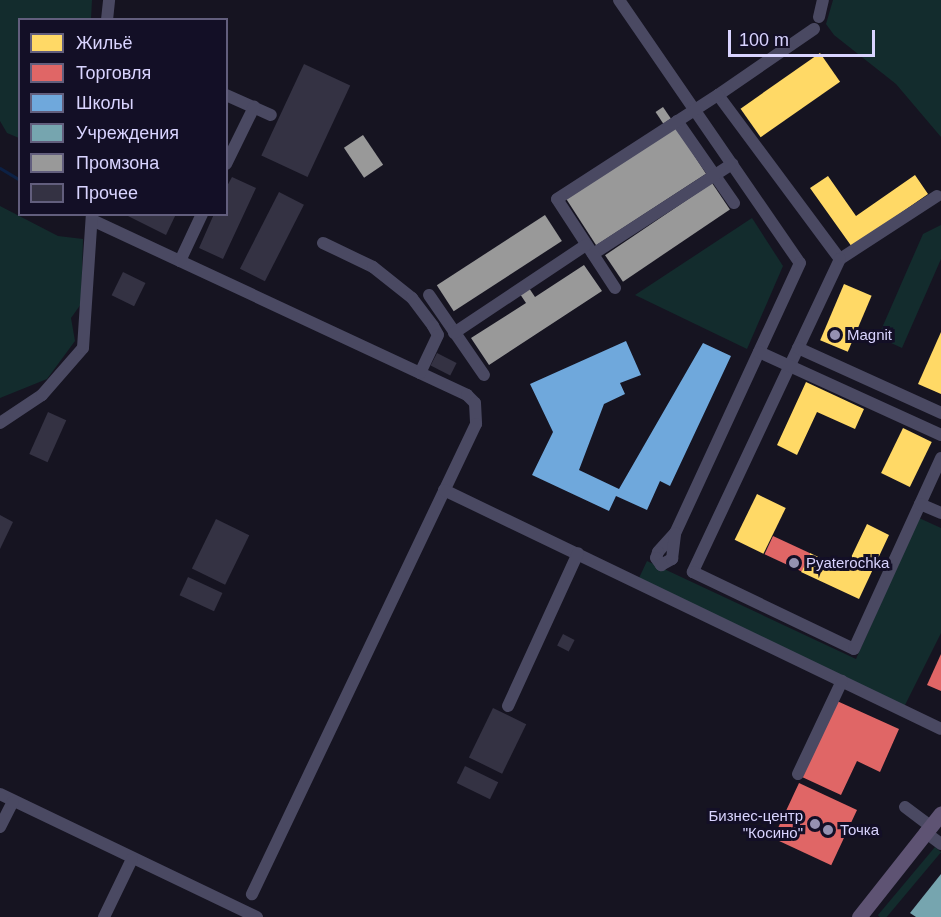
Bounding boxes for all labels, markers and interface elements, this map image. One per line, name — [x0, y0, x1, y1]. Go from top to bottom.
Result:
legend — [18, 18, 228, 216]
scale bar — [731, 18, 878, 56]
text: 100 m — [739, 30, 789, 50]
text: Жильё — [76, 33, 133, 53]
text: Торговля — [76, 63, 151, 83]
text: Школы — [76, 93, 134, 113]
text: Учреждения — [76, 123, 179, 143]
text: Промзона — [76, 153, 159, 173]
text: Прочее — [76, 183, 138, 203]
place label: Magnit — [847, 326, 892, 344]
marker: Magnit — [828, 328, 842, 342]
place label: Pyaterochka — [806, 554, 889, 572]
marker: Pyaterochka — [787, 556, 801, 570]
place label: Бизнес-центр "Косино" — [709, 806, 803, 841]
marker: Бизнес-центр "Косино" — [808, 817, 822, 831]
place label: Точка — [840, 821, 879, 839]
marker: Точка — [821, 823, 835, 837]

